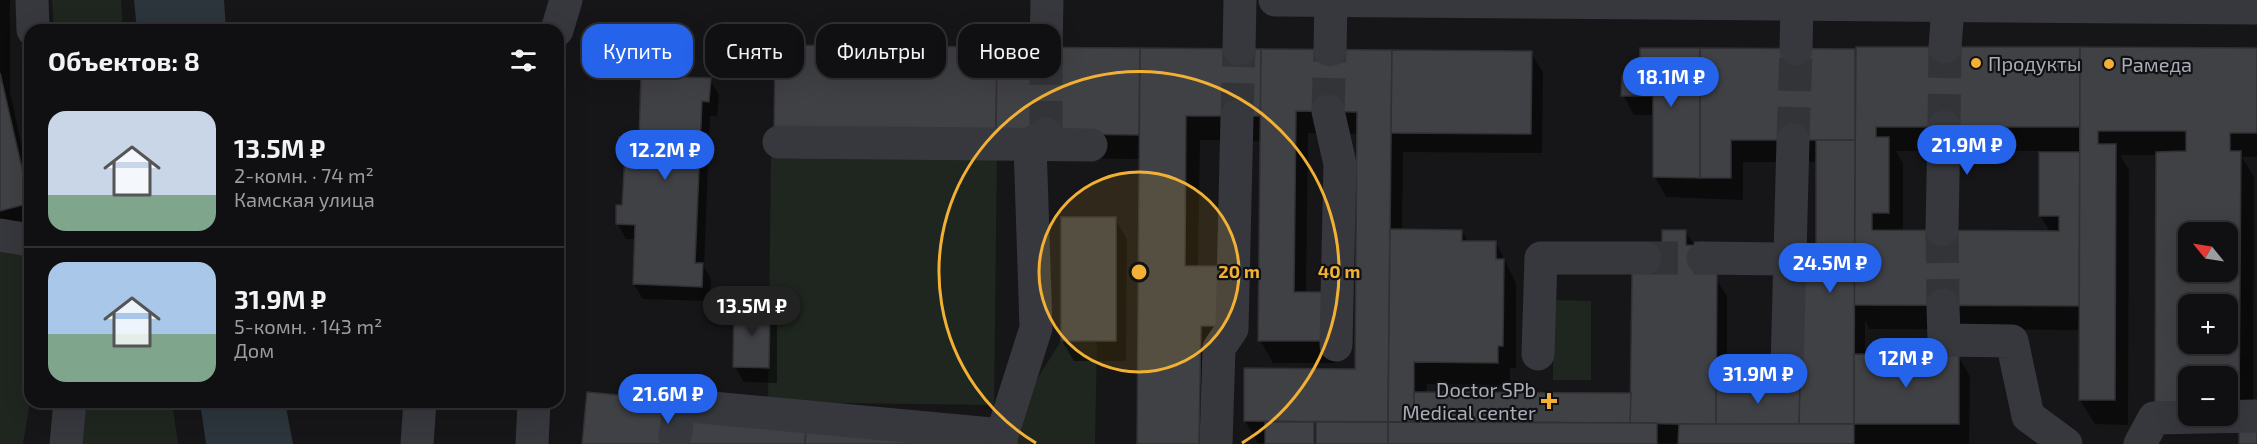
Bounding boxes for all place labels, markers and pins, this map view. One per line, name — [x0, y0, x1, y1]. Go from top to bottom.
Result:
place label: Продукты — [1988, 51, 2081, 76]
place label: Рамеда — [2121, 52, 2192, 76]
marker: Продукты — [1969, 56, 1983, 70]
pin: 18.1M ₽ — [1616, 57, 1726, 108]
marker: Рамеда — [2102, 57, 2116, 71]
pin: 21.9M ₽ — [1912, 125, 2022, 176]
pin: 12.2M ₽ — [610, 130, 720, 181]
pin: 24.5M ₽ — [1775, 243, 1885, 294]
centre of rings — [1129, 262, 1149, 282]
pin: 13.5M ₽ — [697, 286, 807, 337]
pin: 12M ₽ — [1864, 338, 1948, 389]
pin: 31.9M ₽ — [1703, 354, 1813, 405]
pin: 21.6M ₽ — [613, 374, 723, 425]
place label: Doctor SPb Medical center — [1402, 377, 1536, 424]
marker: Doctor SPb Medical center — [1540, 392, 1558, 410]

